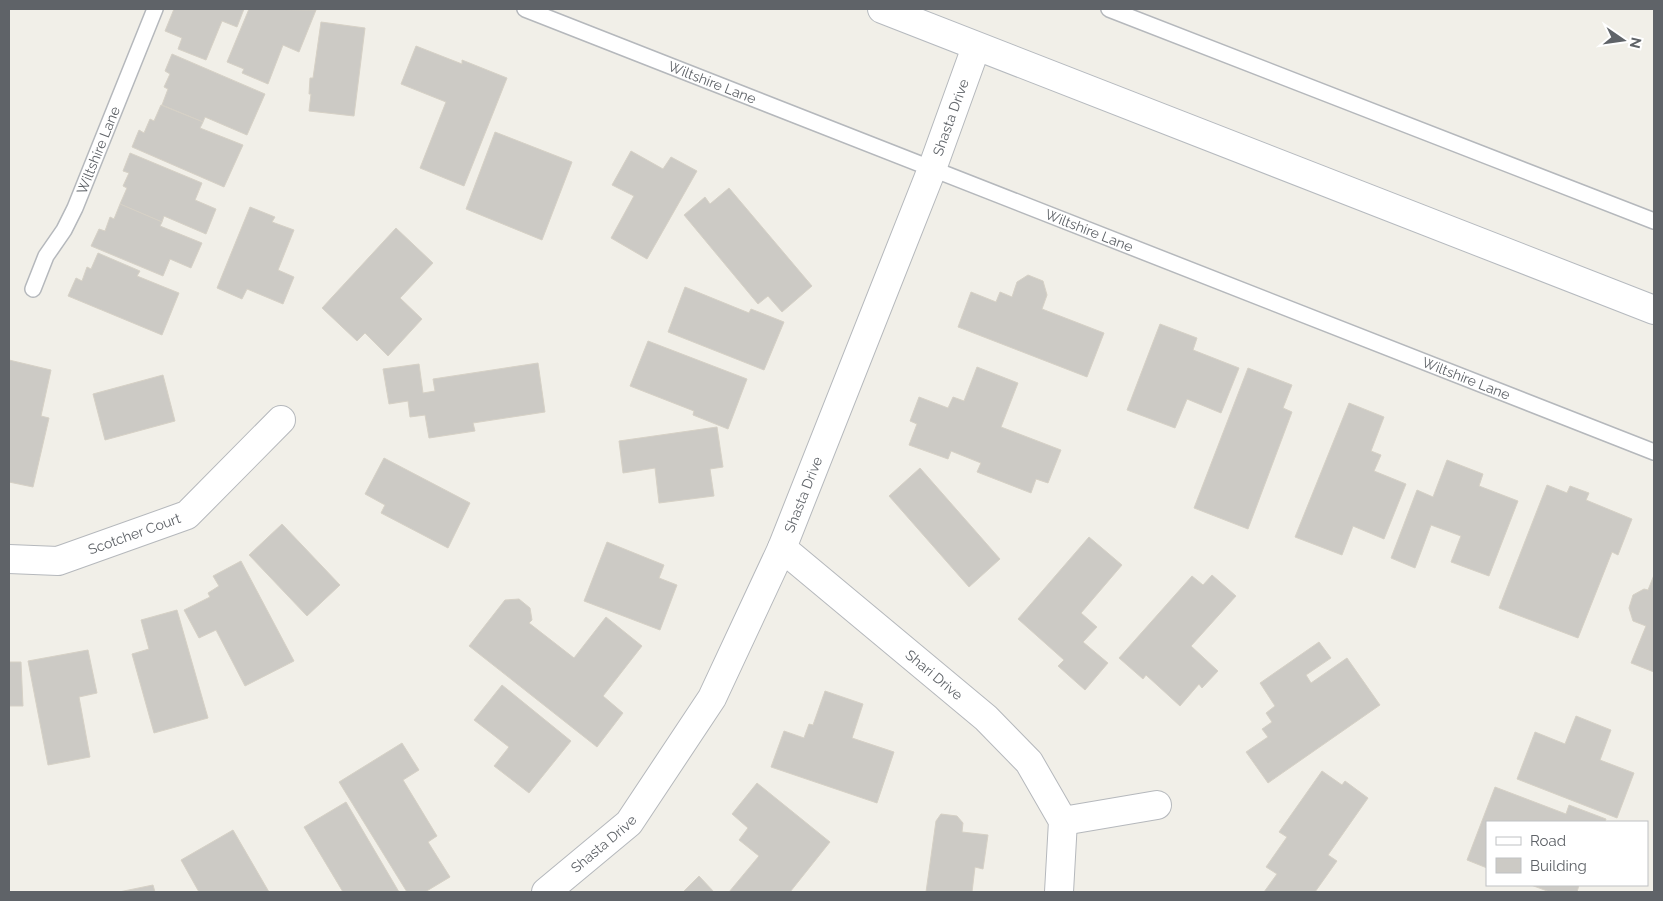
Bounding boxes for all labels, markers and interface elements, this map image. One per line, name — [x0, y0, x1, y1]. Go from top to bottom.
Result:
north arrow — [1598, 15, 1648, 65]
text: N — [1627, 36, 1645, 50]
street label: Wiltshire Lane — [666, 58, 758, 107]
street label: Shasta Drive — [929, 77, 972, 158]
street label: Wiltshire Lane — [73, 104, 123, 196]
street label: Wiltshire Lane — [1043, 206, 1135, 255]
street label: Wiltshire Lane — [1420, 354, 1512, 403]
street label: Shasta Drive — [781, 454, 825, 535]
street label: Scotcher Court — [86, 510, 183, 558]
street label: Shari Drive — [902, 646, 966, 703]
street label: Shasta Drive — [568, 813, 640, 876]
legend — [1486, 821, 1648, 886]
text: Road — [1530, 832, 1566, 850]
text: Building — [1530, 857, 1587, 875]

